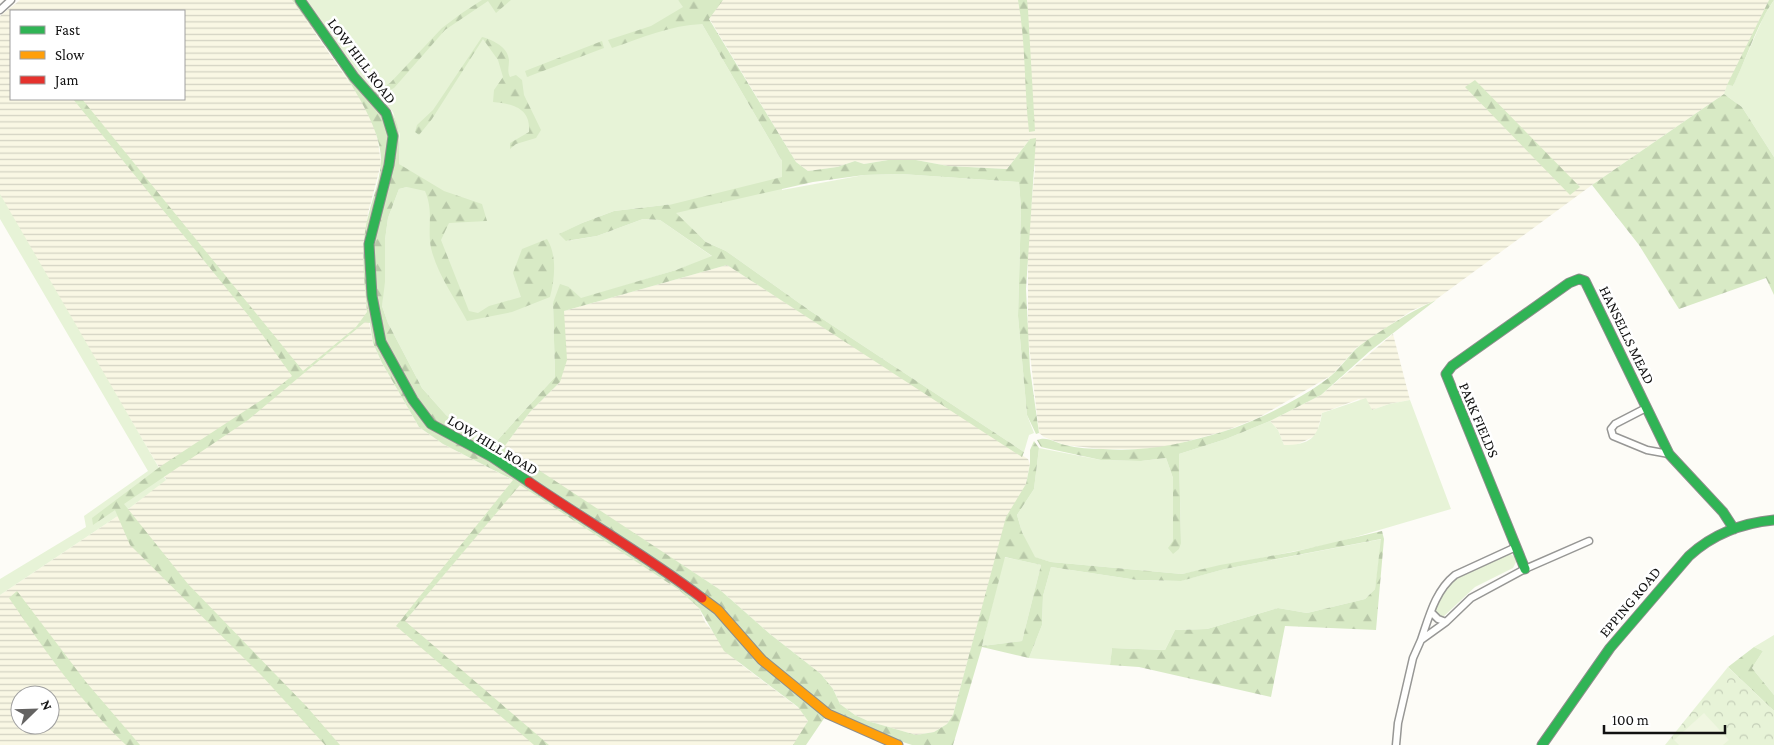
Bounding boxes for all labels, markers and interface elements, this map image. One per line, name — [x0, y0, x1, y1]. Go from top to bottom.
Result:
legend — [10, 10, 185, 100]
street label: LOW HILL ROAD — [325, 15, 399, 107]
text: Fast — [55, 22, 81, 38]
text: Slow — [55, 47, 85, 63]
text: Jam — [53, 72, 78, 89]
street label: HANSELLS MEAD — [1596, 283, 1658, 387]
street label: PARK FIELDS — [1456, 380, 1502, 460]
street label: LOW HILL ROAD — [445, 412, 541, 478]
street label: EPPING ROAD — [1596, 564, 1664, 640]
north arrow — [10, 685, 60, 735]
text: N — [38, 697, 56, 713]
scale bar — [1604, 702, 1725, 734]
text: 100 m — [1612, 712, 1649, 728]

